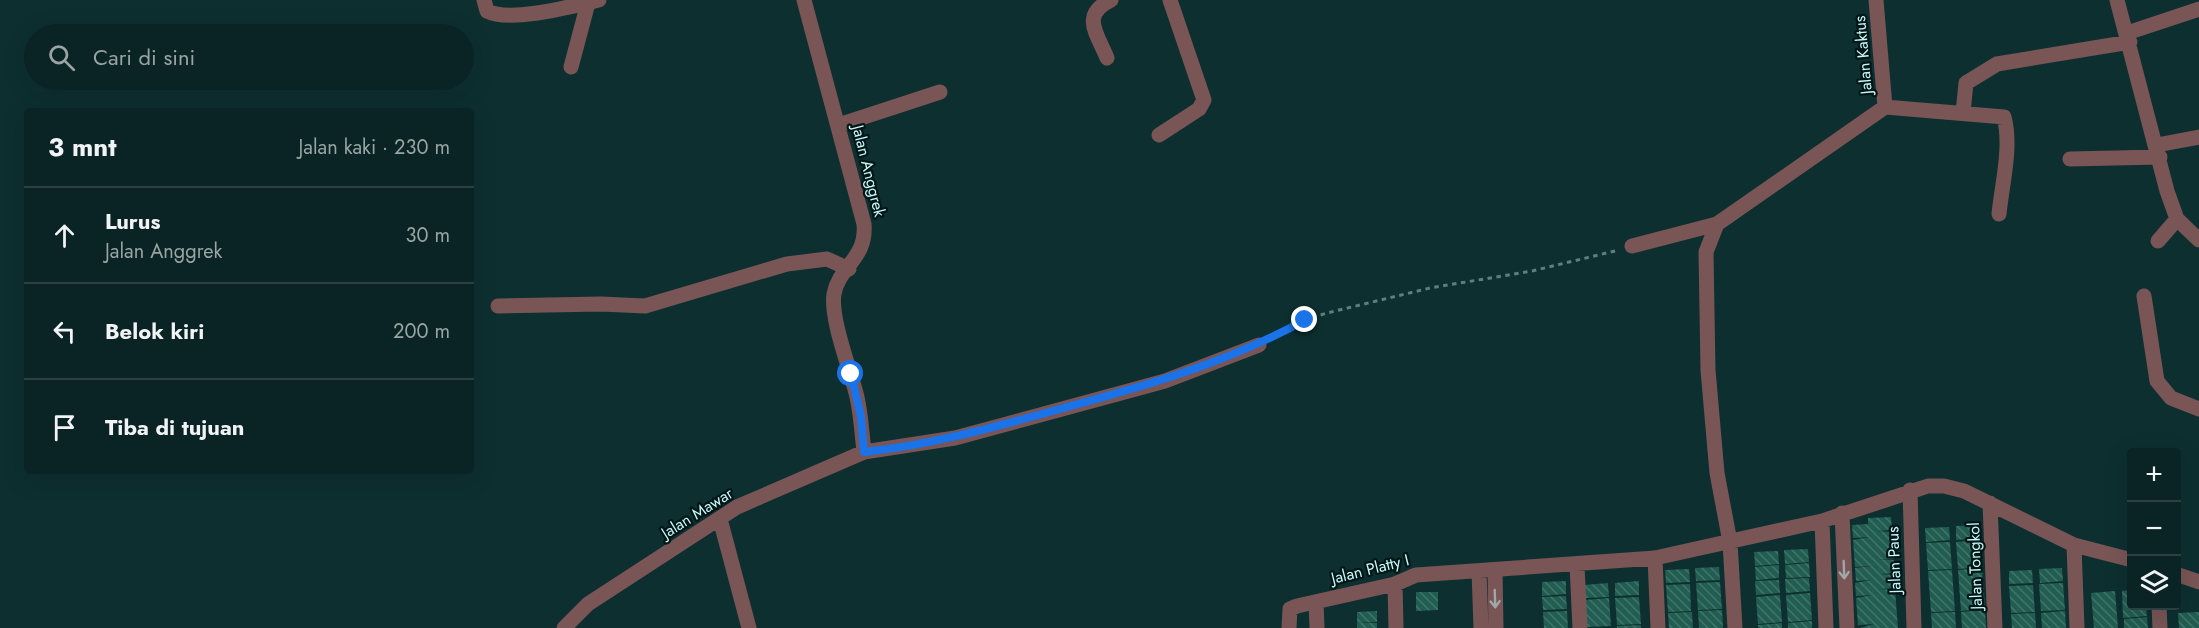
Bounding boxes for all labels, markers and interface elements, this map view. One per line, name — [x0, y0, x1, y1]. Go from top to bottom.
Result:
street label: Jalan Kaktus — [1848, 15, 1878, 97]
search box — [24, 24, 474, 90]
icon: search — [45, 41, 78, 74]
text: Cari di sini — [93, 41, 195, 73]
street label: Jalan Anggrek — [846, 121, 892, 220]
text: 3 mnt — [48, 128, 116, 166]
text: Jalan kaki · 230 m — [299, 133, 450, 162]
text: Lurus — [105, 205, 161, 237]
icon: ahead — [48, 219, 81, 252]
text: 30 m — [405, 221, 450, 250]
text: Jalan Anggrek — [105, 237, 222, 266]
route end — [1291, 306, 1317, 332]
icon: left — [48, 315, 81, 348]
text: Belok kiri — [105, 315, 204, 347]
text: 200 m — [393, 317, 450, 346]
route start — [837, 360, 863, 386]
icon: arrive — [48, 411, 81, 444]
text: Tiba di tujuan — [105, 411, 244, 443]
map controls — [2127, 448, 2181, 610]
button: + — [2127, 448, 2181, 502]
street label: Jalan Mawar — [655, 482, 738, 545]
button: − — [2127, 502, 2181, 556]
street label: Jalan Tongkol — [1962, 522, 1988, 612]
street label: Jalan Paus — [1881, 526, 1907, 596]
street label: Jalan Platty I — [1327, 548, 1411, 590]
button: layers — [2127, 556, 2181, 610]
one-way arrow — [1839, 560, 1850, 580]
one-way arrow — [1490, 588, 1501, 608]

